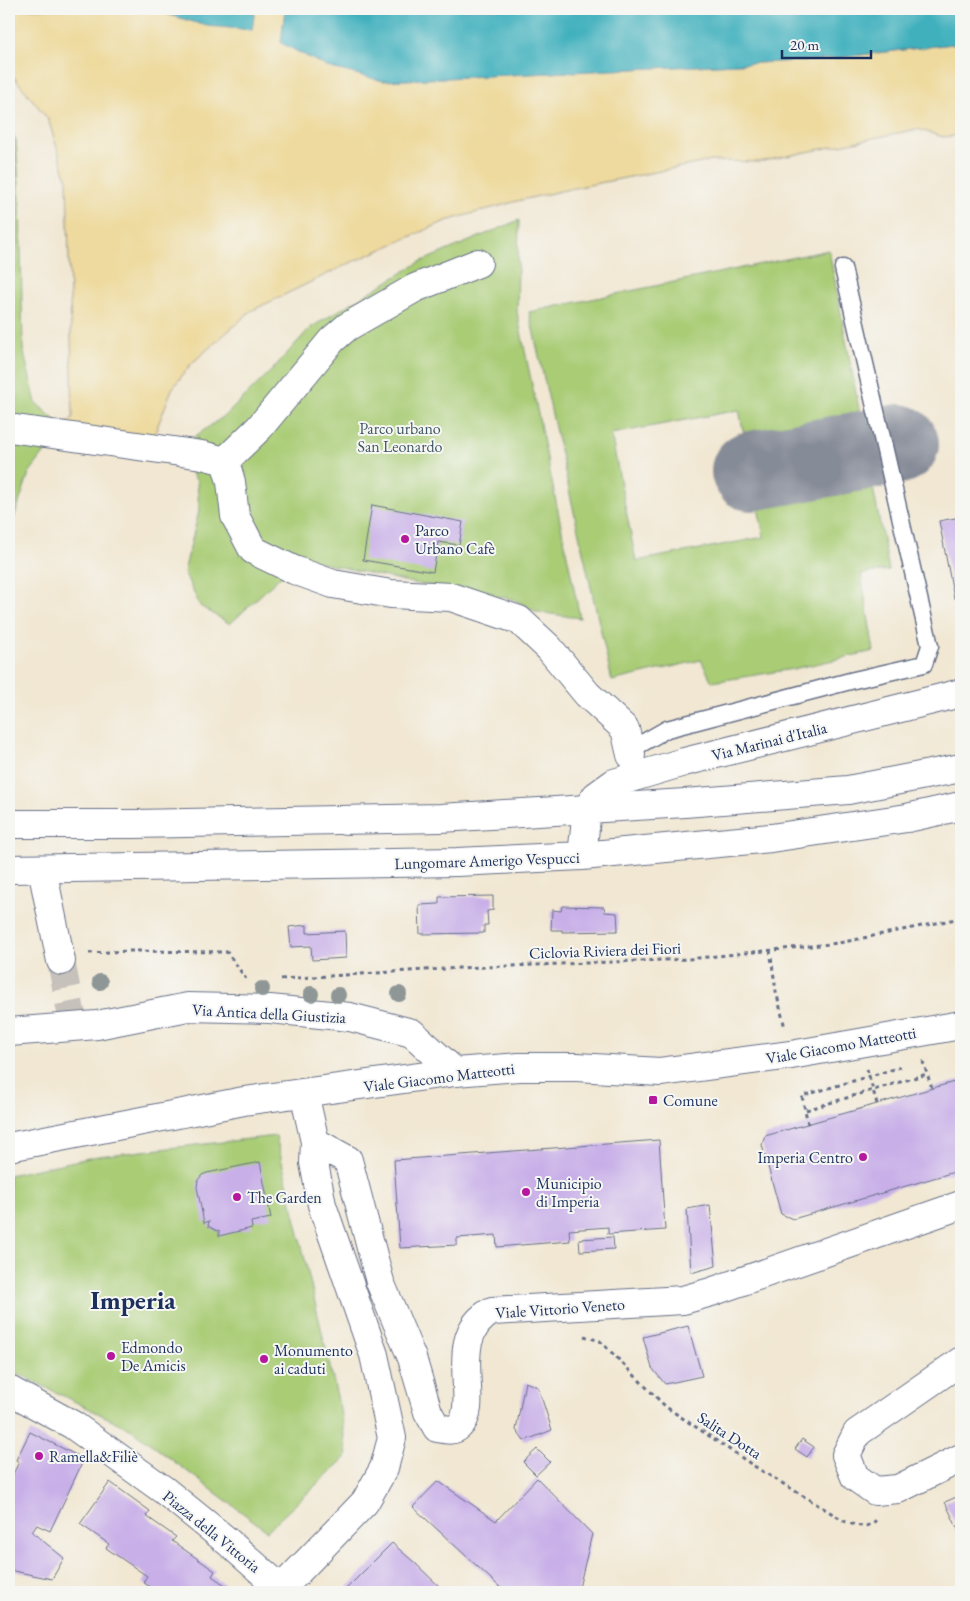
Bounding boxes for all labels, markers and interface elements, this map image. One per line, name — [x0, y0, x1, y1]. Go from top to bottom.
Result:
scale bar — [782, 28, 871, 60]
text: 20 m — [790, 35, 819, 54]
park label: Parco urbano San Leonardo — [357, 418, 443, 457]
place label: Parco Urbano Cafè — [415, 520, 495, 559]
marker: Parco Urbano Cafè — [399, 533, 411, 545]
street label: Via Marinai d'Italia — [709, 717, 829, 766]
street label: Lungomare Amerigo Vespucci — [394, 847, 580, 874]
street label: Ciclovia Riviera dei Fiori — [529, 937, 681, 964]
street label: Via Antica della Giustizia — [191, 999, 347, 1028]
street label: Viale Giacomo Matteotti — [764, 1022, 918, 1069]
street label: Viale Giacomo Matteotti — [362, 1058, 516, 1097]
place label: Comune — [663, 1090, 718, 1111]
marker: Comune — [647, 1094, 659, 1106]
place label: Imperia Centro — [757, 1147, 853, 1168]
marker: Imperia Centro — [857, 1151, 869, 1163]
place label: Municipio di Imperia — [536, 1173, 602, 1212]
marker: Municipio di Imperia — [520, 1186, 532, 1198]
place label: The Garden — [247, 1187, 322, 1208]
marker: The Garden — [231, 1191, 243, 1203]
district label: Imperia — [90, 1283, 176, 1317]
street label: Viale Vittorio Veneto — [495, 1293, 626, 1323]
place label: Edmondo De Amicis — [121, 1337, 186, 1376]
place label: Monumento ai caduti — [274, 1340, 353, 1379]
marker: Edmondo De Amicis — [105, 1350, 117, 1362]
marker: Monumento ai caduti — [258, 1353, 270, 1365]
street label: Salita Dotta — [694, 1407, 766, 1464]
place label: Ramella&Filiè — [49, 1446, 138, 1467]
marker: Ramella&Filiè — [33, 1450, 45, 1462]
street label: Piazza della Vittoria — [158, 1485, 265, 1578]

